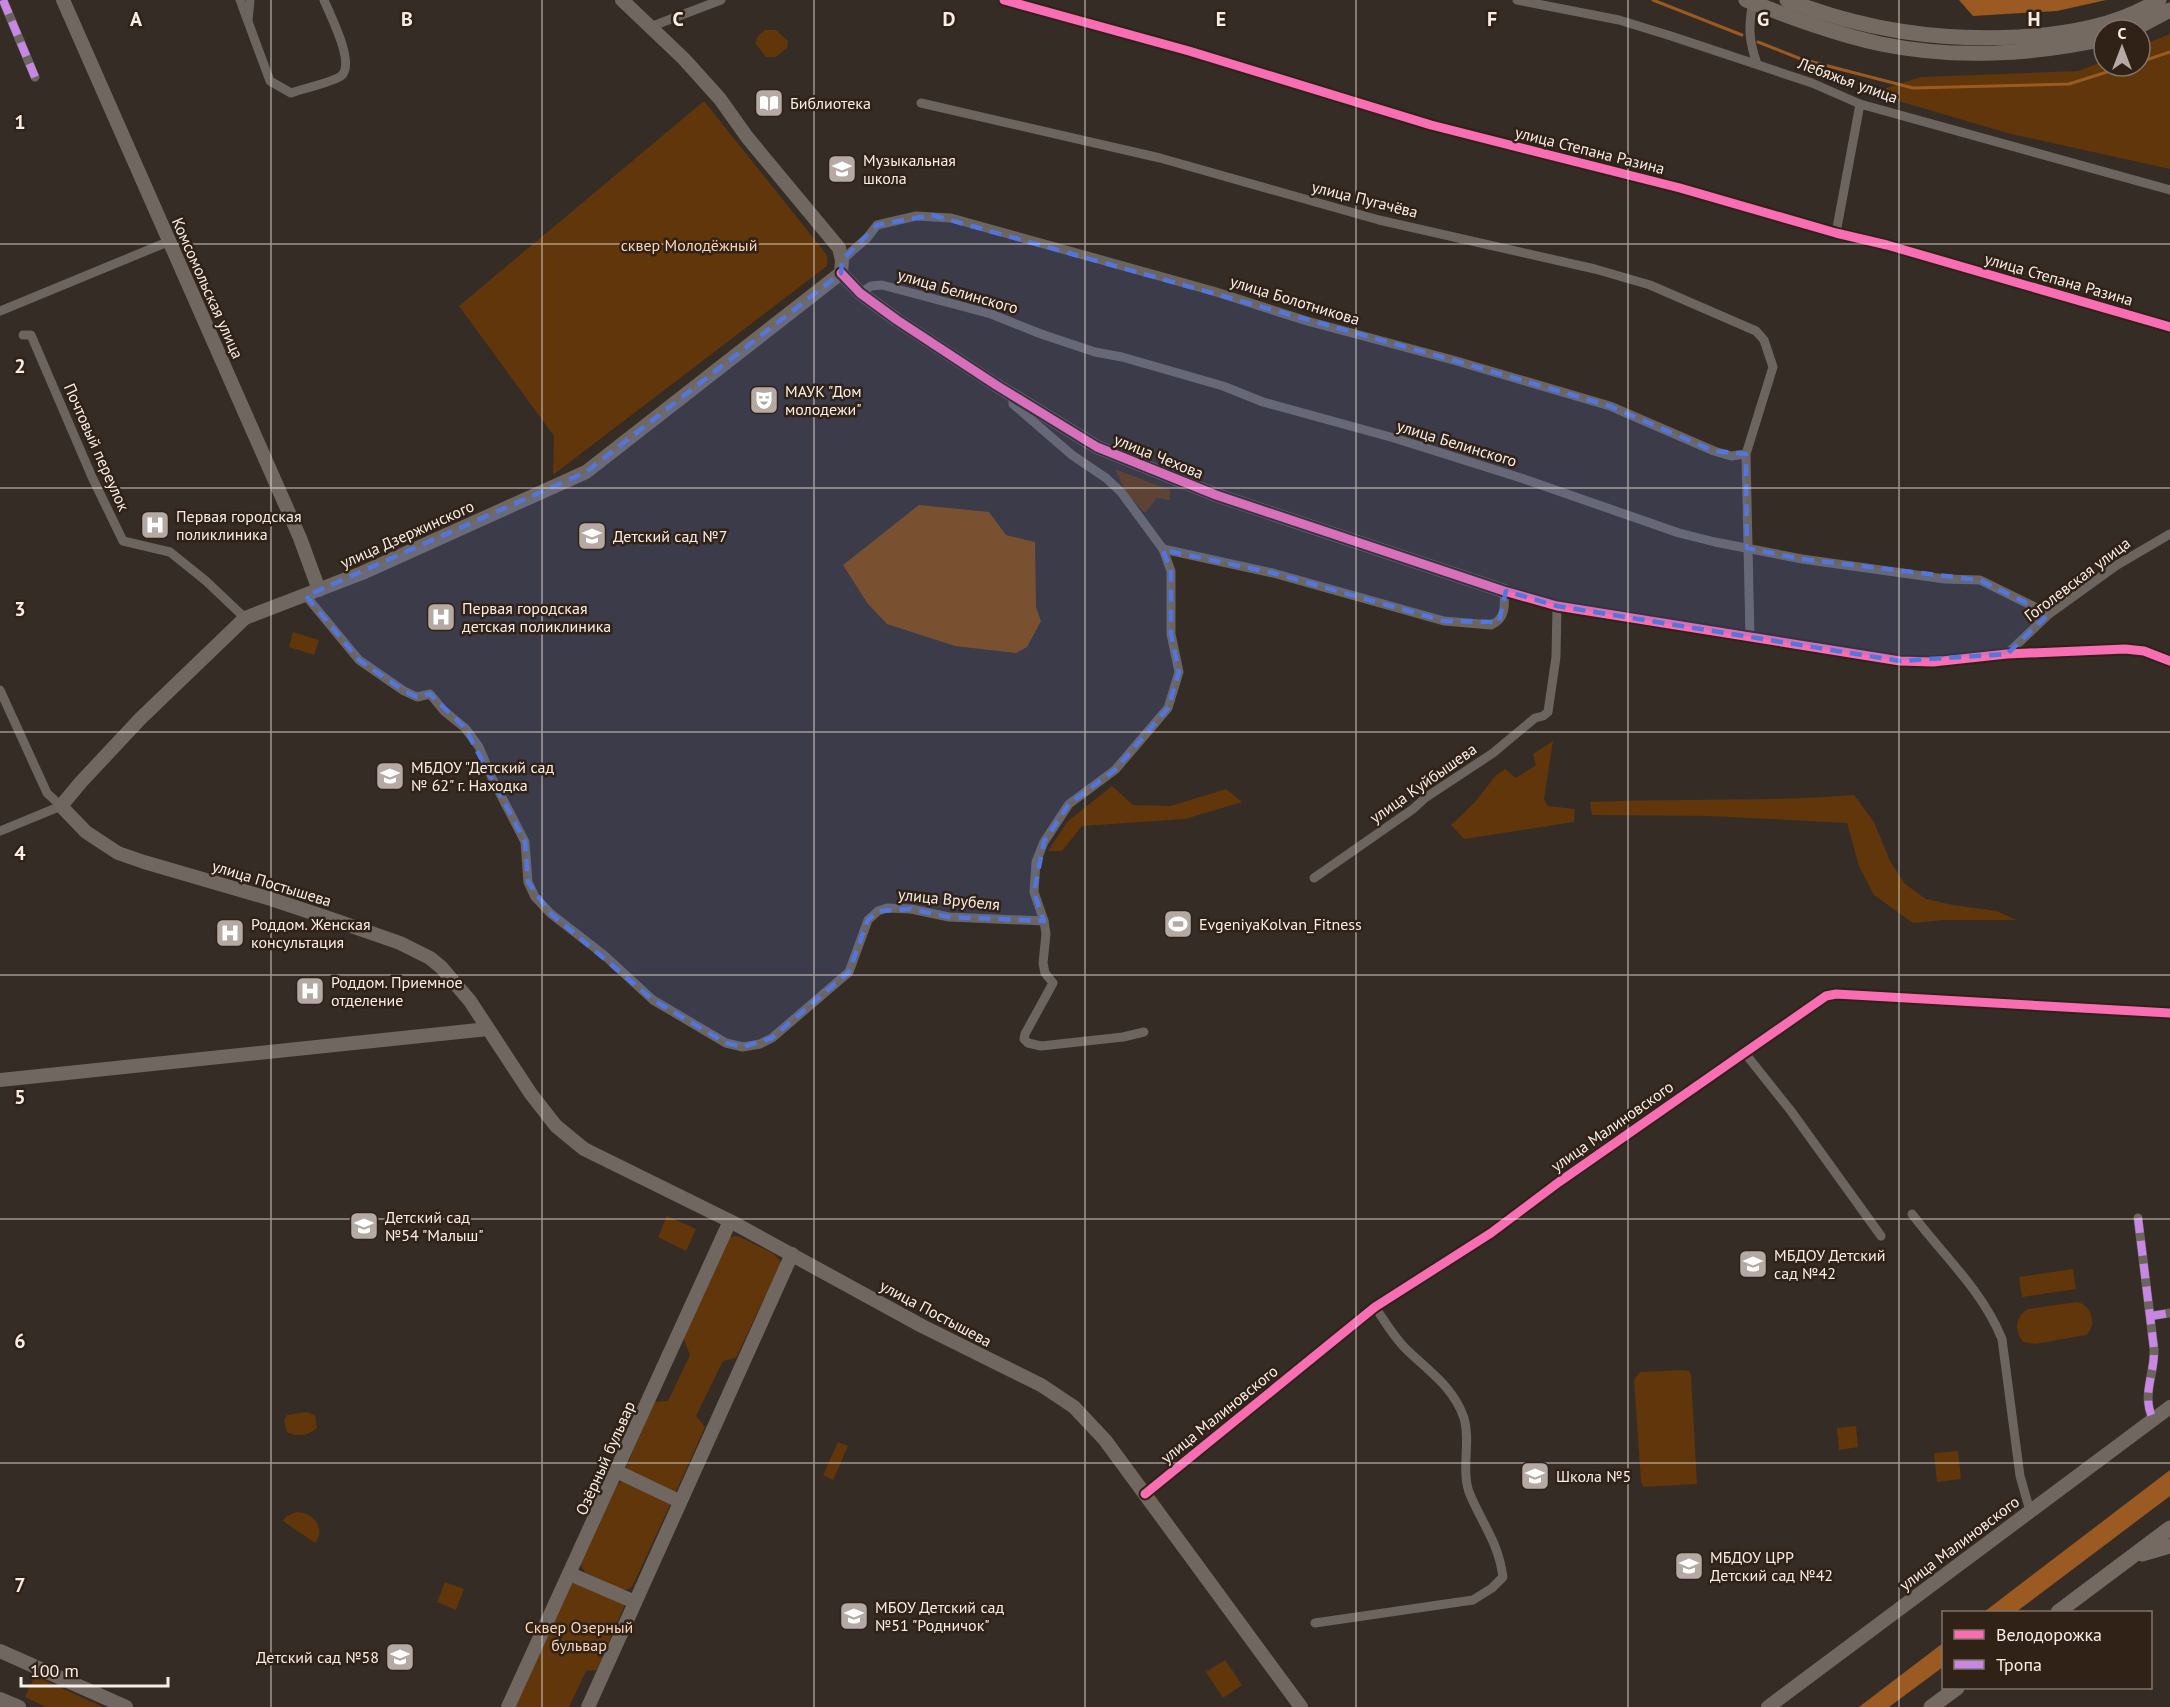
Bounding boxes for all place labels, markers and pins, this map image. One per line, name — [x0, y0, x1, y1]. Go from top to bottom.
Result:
library icon: Библиотека — [753, 87, 785, 119]
place label: Библиотека — [790, 93, 871, 113]
place label: Музыкальная школа — [863, 150, 956, 188]
school or university icon: Музыкальная школа — [826, 153, 858, 185]
place label: МАУК "Дом молодежи" — [785, 381, 862, 419]
theatre icon: МАУК "Дом молодежи" — [748, 384, 780, 416]
place label: Первая городская поликлиника — [176, 506, 302, 544]
hospital icon: Первая городская поликлиника — [139, 509, 171, 541]
school or university icon: Детский сад №7 — [576, 520, 608, 552]
place label: Детский сад №7 — [613, 526, 727, 546]
place label: Первая городская детская поликлиника — [462, 598, 611, 636]
hospital icon: Первая городская детская поликлиника — [425, 601, 457, 633]
place label: МБДОУ "Детский сад № 62" г. Находка — [411, 757, 555, 795]
school or university icon: МБДОУ "Детский сад № 62" г. Находка — [374, 760, 406, 792]
sports icon: EvgeniyaKolvan_Fitness — [1162, 908, 1194, 940]
place label: Роддом. Женская консультация — [251, 914, 371, 952]
place label: EvgeniyaKolvan_Fitness — [1199, 914, 1362, 934]
hospital icon: Роддом. Женская консультация — [214, 917, 246, 949]
place label: Роддом. Приемное отделение — [331, 972, 463, 1010]
hospital icon: Роддом. Приемное отделение — [294, 975, 326, 1007]
place label: Детский сад №54 "Малыш" — [385, 1207, 484, 1245]
school or university icon: Детский сад №54 "Малыш" — [348, 1210, 380, 1242]
place label: МБДОУ Детский сад №42 — [1774, 1245, 1885, 1283]
school or university icon: МБДОУ Детский сад №42 — [1737, 1248, 1769, 1280]
school or university icon: Школа №5 — [1519, 1460, 1551, 1492]
place label: Школа №5 — [1556, 1466, 1631, 1486]
place label: МБДОУ ЦРР Детский сад №42 — [1710, 1547, 1833, 1585]
school or university icon: МБДОУ ЦРР Детский сад №42 — [1673, 1550, 1705, 1582]
place label: МБОУ Детский сад №51 "Родничок" — [875, 1597, 1005, 1635]
school or university icon: МБОУ Детский сад №51 "Родничок" — [838, 1600, 870, 1632]
school or university icon: Детский сад №58 — [384, 1641, 416, 1673]
place label: Детский сад №58 — [256, 1647, 379, 1667]

